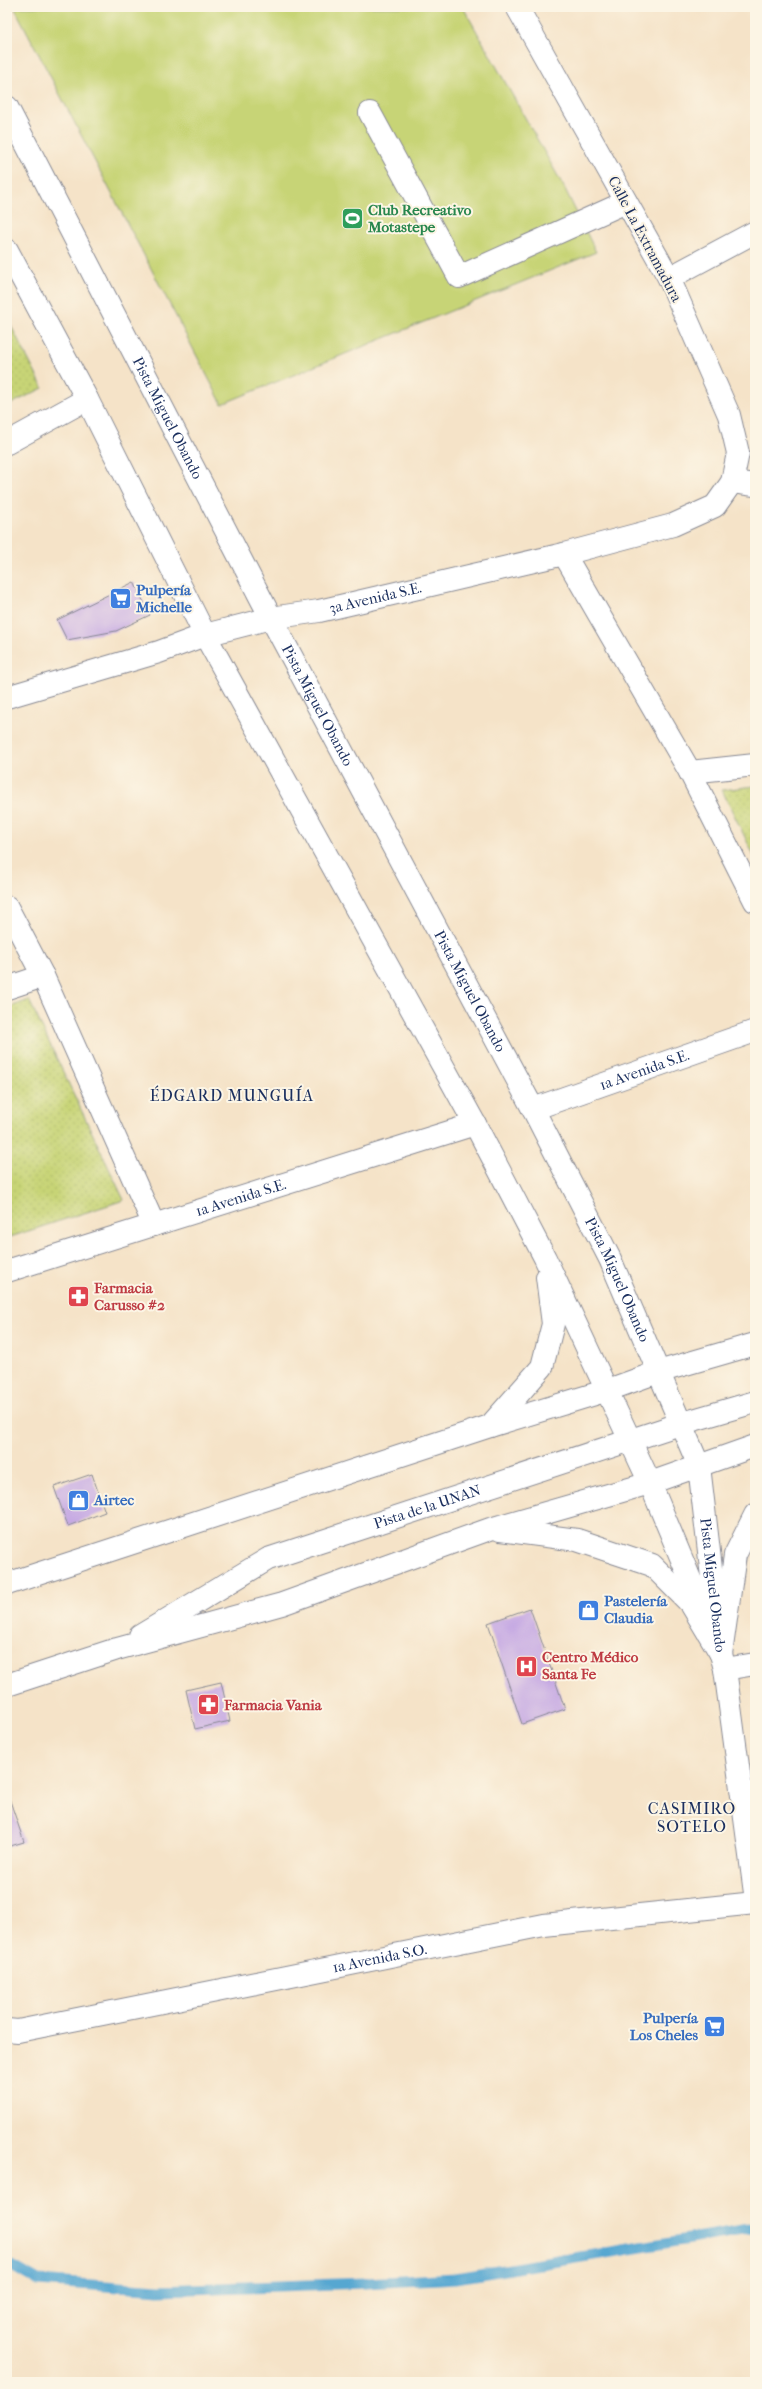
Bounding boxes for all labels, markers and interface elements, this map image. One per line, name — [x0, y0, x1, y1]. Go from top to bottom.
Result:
street label: Calle La Extramadura — [604, 173, 686, 306]
place label: Club Recreativo Motastepe — [367, 201, 472, 236]
sports icon: Club Recreativo Motastepe — [340, 206, 366, 232]
street label: Pista Miguel Obando — [129, 354, 207, 482]
street label: 3a Avenida S.E. — [327, 578, 423, 617]
place label: Pulpería Michelle — [135, 581, 193, 616]
supermarket icon: Pulpería Michelle — [108, 586, 134, 612]
street label: Pista Miguel Obando — [278, 641, 357, 769]
street label: Pista Miguel Obando — [430, 927, 510, 1055]
street label: 1a Avenida S.E. — [597, 1046, 692, 1094]
district label: ÉDGARD MUNGUÍA — [150, 1085, 314, 1105]
street label: 1a Avenida S.E. — [193, 1175, 288, 1220]
street label: Pista Miguel Obando — [581, 1214, 654, 1345]
place label: Farmacia Carusso #2 — [93, 1279, 165, 1314]
pharmacy icon: Farmacia Carusso #2 — [66, 1284, 92, 1310]
street label: Pista de la UNAN — [371, 1481, 484, 1533]
shop icon: Airtec — [66, 1487, 92, 1513]
place label: Airtec — [93, 1491, 134, 1509]
street label: Pista Miguel Obando — [696, 1517, 730, 1654]
place label: Pastelería Claudia — [604, 1592, 668, 1627]
shop icon: Pastelería Claudia — [575, 1597, 601, 1623]
place label: Centro Médico Santa Fe — [542, 1648, 639, 1683]
hospital icon: Centro Médico Santa Fe — [513, 1653, 539, 1679]
pharmacy icon: Farmacia Vania — [195, 1692, 221, 1718]
place label: Farmacia Vania — [223, 1696, 323, 1714]
district label: CASIMIRO SOTELO — [648, 1799, 736, 1836]
street label: 1a Avenida S.O. — [331, 1940, 428, 1976]
place label: Pulpería Los Cheles — [630, 2009, 699, 2044]
supermarket icon: Pulpería Los Cheles — [701, 2014, 727, 2040]

